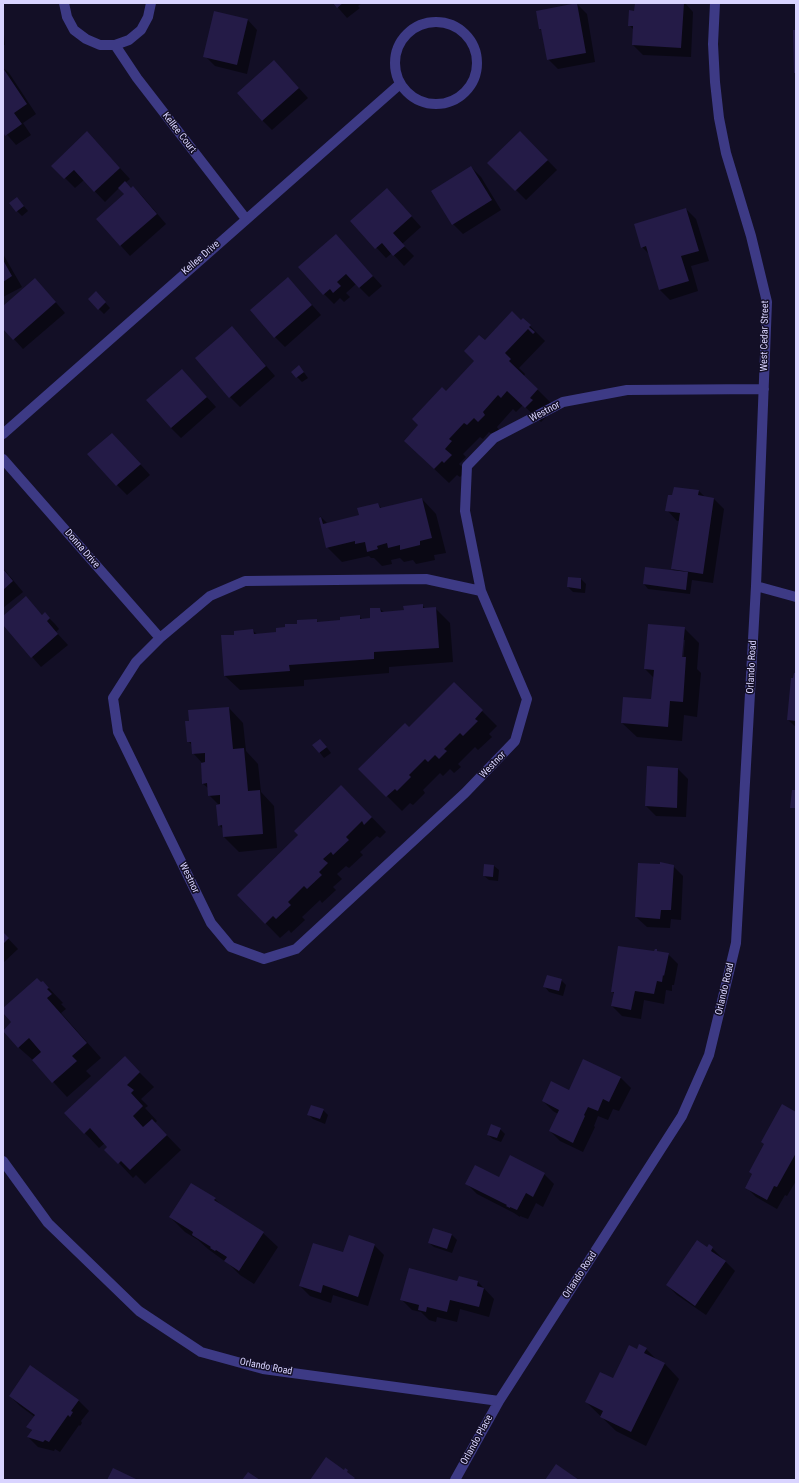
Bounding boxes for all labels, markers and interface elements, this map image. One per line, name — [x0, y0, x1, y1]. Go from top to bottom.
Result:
street label: Kellee Court — [159, 110, 199, 156]
street label: Kellee Drive — [180, 238, 222, 278]
street label: West Cedar Street — [758, 300, 772, 372]
street label: Westnor — [528, 399, 562, 425]
street label: Donna Drive — [62, 527, 102, 571]
street label: Orlando Road — [745, 640, 759, 694]
street label: Westnor — [477, 749, 509, 781]
street label: Westnor — [176, 861, 202, 895]
street label: Orlando Road — [713, 962, 737, 1016]
street label: Orlando Road — [560, 1249, 600, 1301]
street label: Orlando Road — [239, 1356, 293, 1378]
street label: Orlando Place — [458, 1413, 496, 1467]

